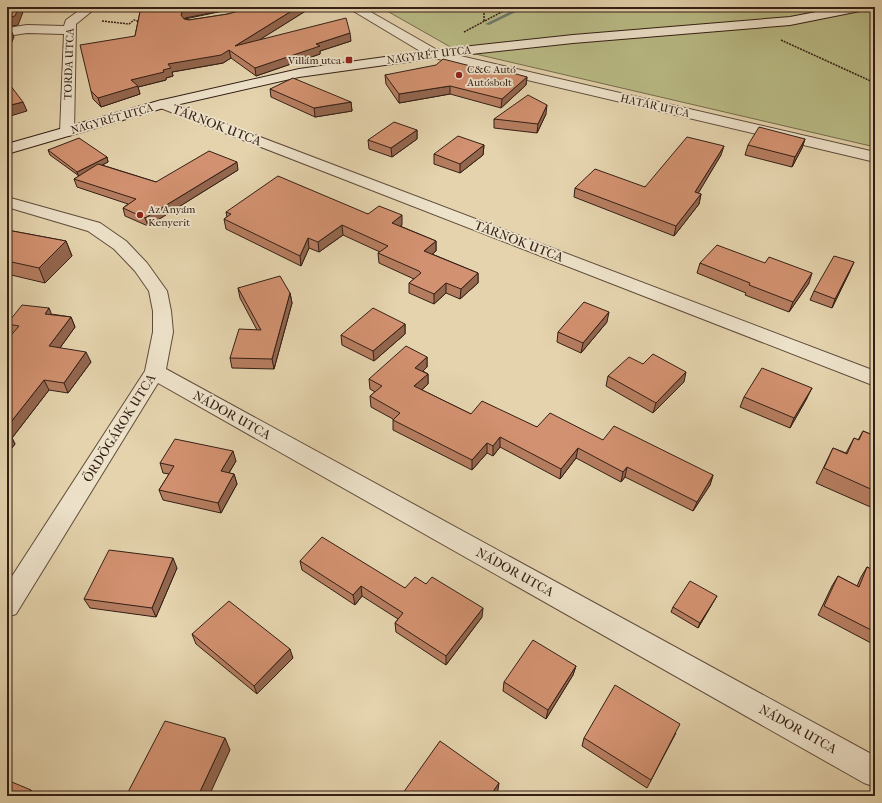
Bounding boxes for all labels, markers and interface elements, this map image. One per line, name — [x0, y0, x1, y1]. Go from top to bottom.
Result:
street label: TORDA UTCA — [61, 27, 77, 100]
street label: NAGYRÉT UTCA — [386, 43, 473, 67]
place label: Villám utca — [287, 54, 342, 67]
marker: Villám utca — [344, 55, 354, 65]
place label: C&C Autó Autósbolt — [466, 63, 516, 89]
marker: C&C Autó Autósbolt — [454, 70, 464, 80]
street label: HATÁR UTCA — [619, 92, 692, 120]
street label: NAGYRÉT UTCA — [69, 101, 156, 137]
street label: TÁRNOK UTCA — [170, 101, 264, 149]
place label: Az Anyám Kenyerit — [147, 203, 196, 229]
marker: Az Anyám Kenyerit — [135, 210, 145, 220]
street label: TÁRNOK UTCA — [472, 217, 566, 265]
street label: ÖRDÖGÁROK UTCA — [80, 371, 159, 485]
street label: NÁDOR UTCA — [191, 388, 274, 443]
street label: NÁDOR UTCA — [474, 545, 557, 600]
street label: NÁDOR UTCA — [757, 702, 840, 757]

